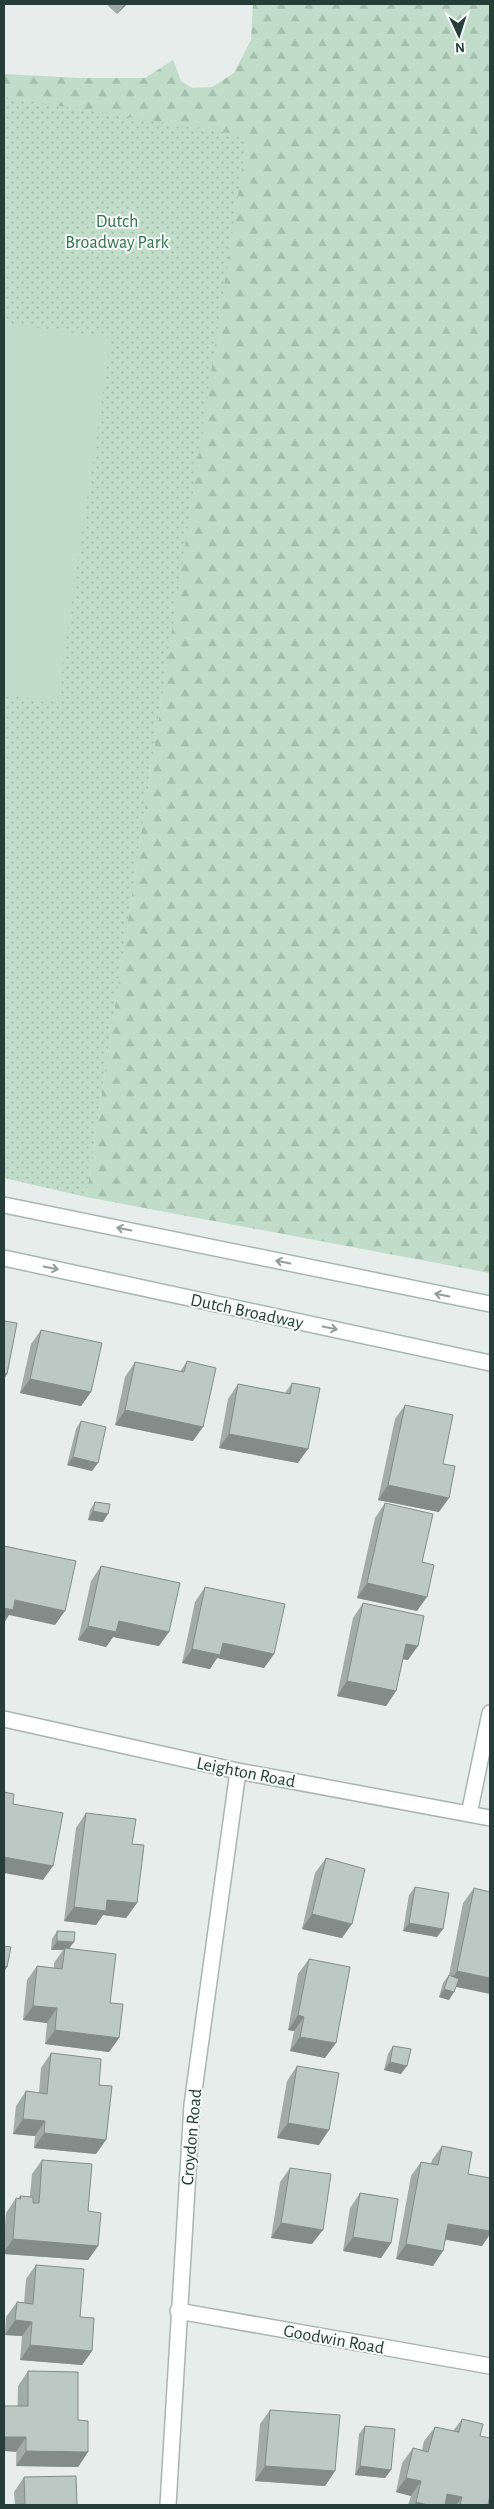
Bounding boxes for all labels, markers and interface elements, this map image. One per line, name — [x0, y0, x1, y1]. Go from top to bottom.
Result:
north arrow — [434, 10, 484, 60]
text: N — [454, 40, 465, 54]
park label: Dutch Broadway Park — [65, 213, 169, 252]
one-way arrow — [116, 1224, 132, 1234]
one-way arrow — [276, 1257, 292, 1266]
one-way arrow — [43, 1264, 59, 1274]
one-way arrow — [435, 1289, 451, 1299]
street label: Dutch Broadway — [189, 1291, 305, 1333]
one-way arrow — [322, 1324, 338, 1334]
street label: Leighton Road — [195, 1755, 297, 1791]
street label: Croydon Road — [179, 2088, 205, 2186]
street label: Goodwin Road — [282, 2322, 386, 2358]

